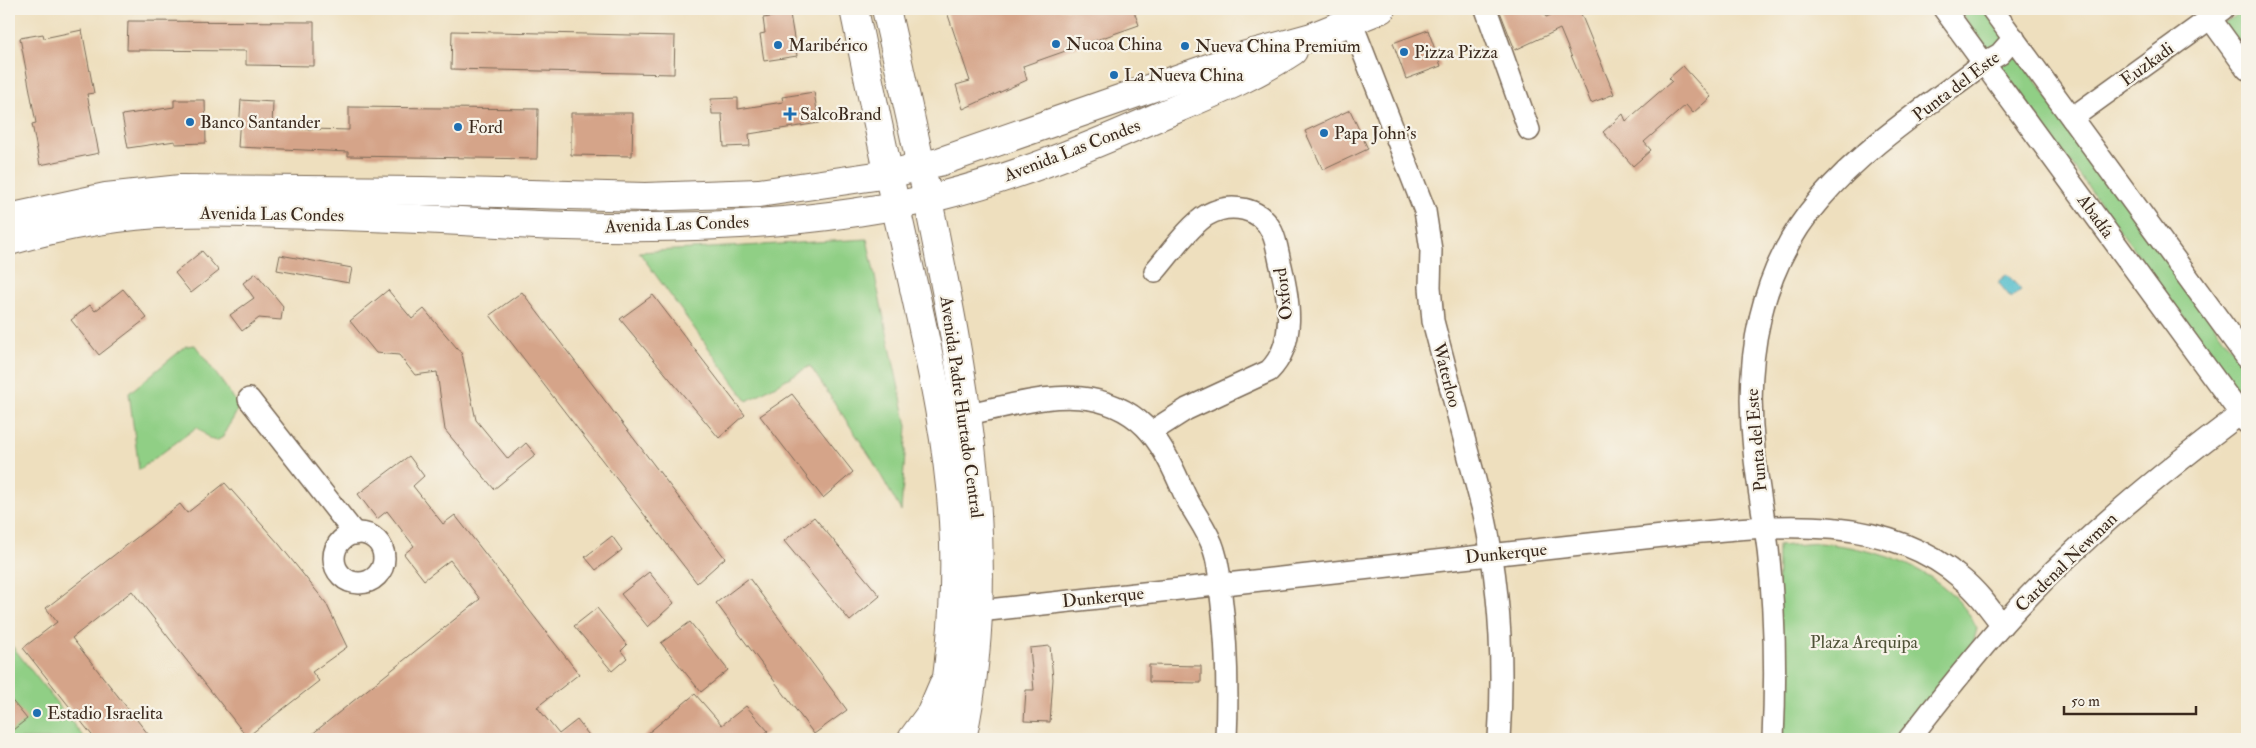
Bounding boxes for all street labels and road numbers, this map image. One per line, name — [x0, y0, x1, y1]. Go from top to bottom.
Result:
street label: Euzkadi — [2116, 37, 2179, 91]
street label: Punta del Este — [1908, 46, 2005, 127]
street label: Avenida Las Condes — [1000, 114, 1144, 187]
street label: Abadía — [2071, 189, 2120, 243]
street label: Avenida Las Condes — [199, 202, 344, 227]
street label: Avenida Las Condes — [604, 210, 749, 239]
street label: Oxford — [1269, 266, 1298, 321]
street label: Avenida Padre Hurtado Central — [934, 294, 989, 520]
street label: Waterloo — [1427, 339, 1466, 410]
street label: Punta del Este — [1740, 387, 1772, 492]
street label: Cardenal Newman — [2010, 508, 2122, 617]
street label: Dunkerque — [1464, 538, 1549, 569]
street label: Dunkerque — [1061, 582, 1146, 613]

